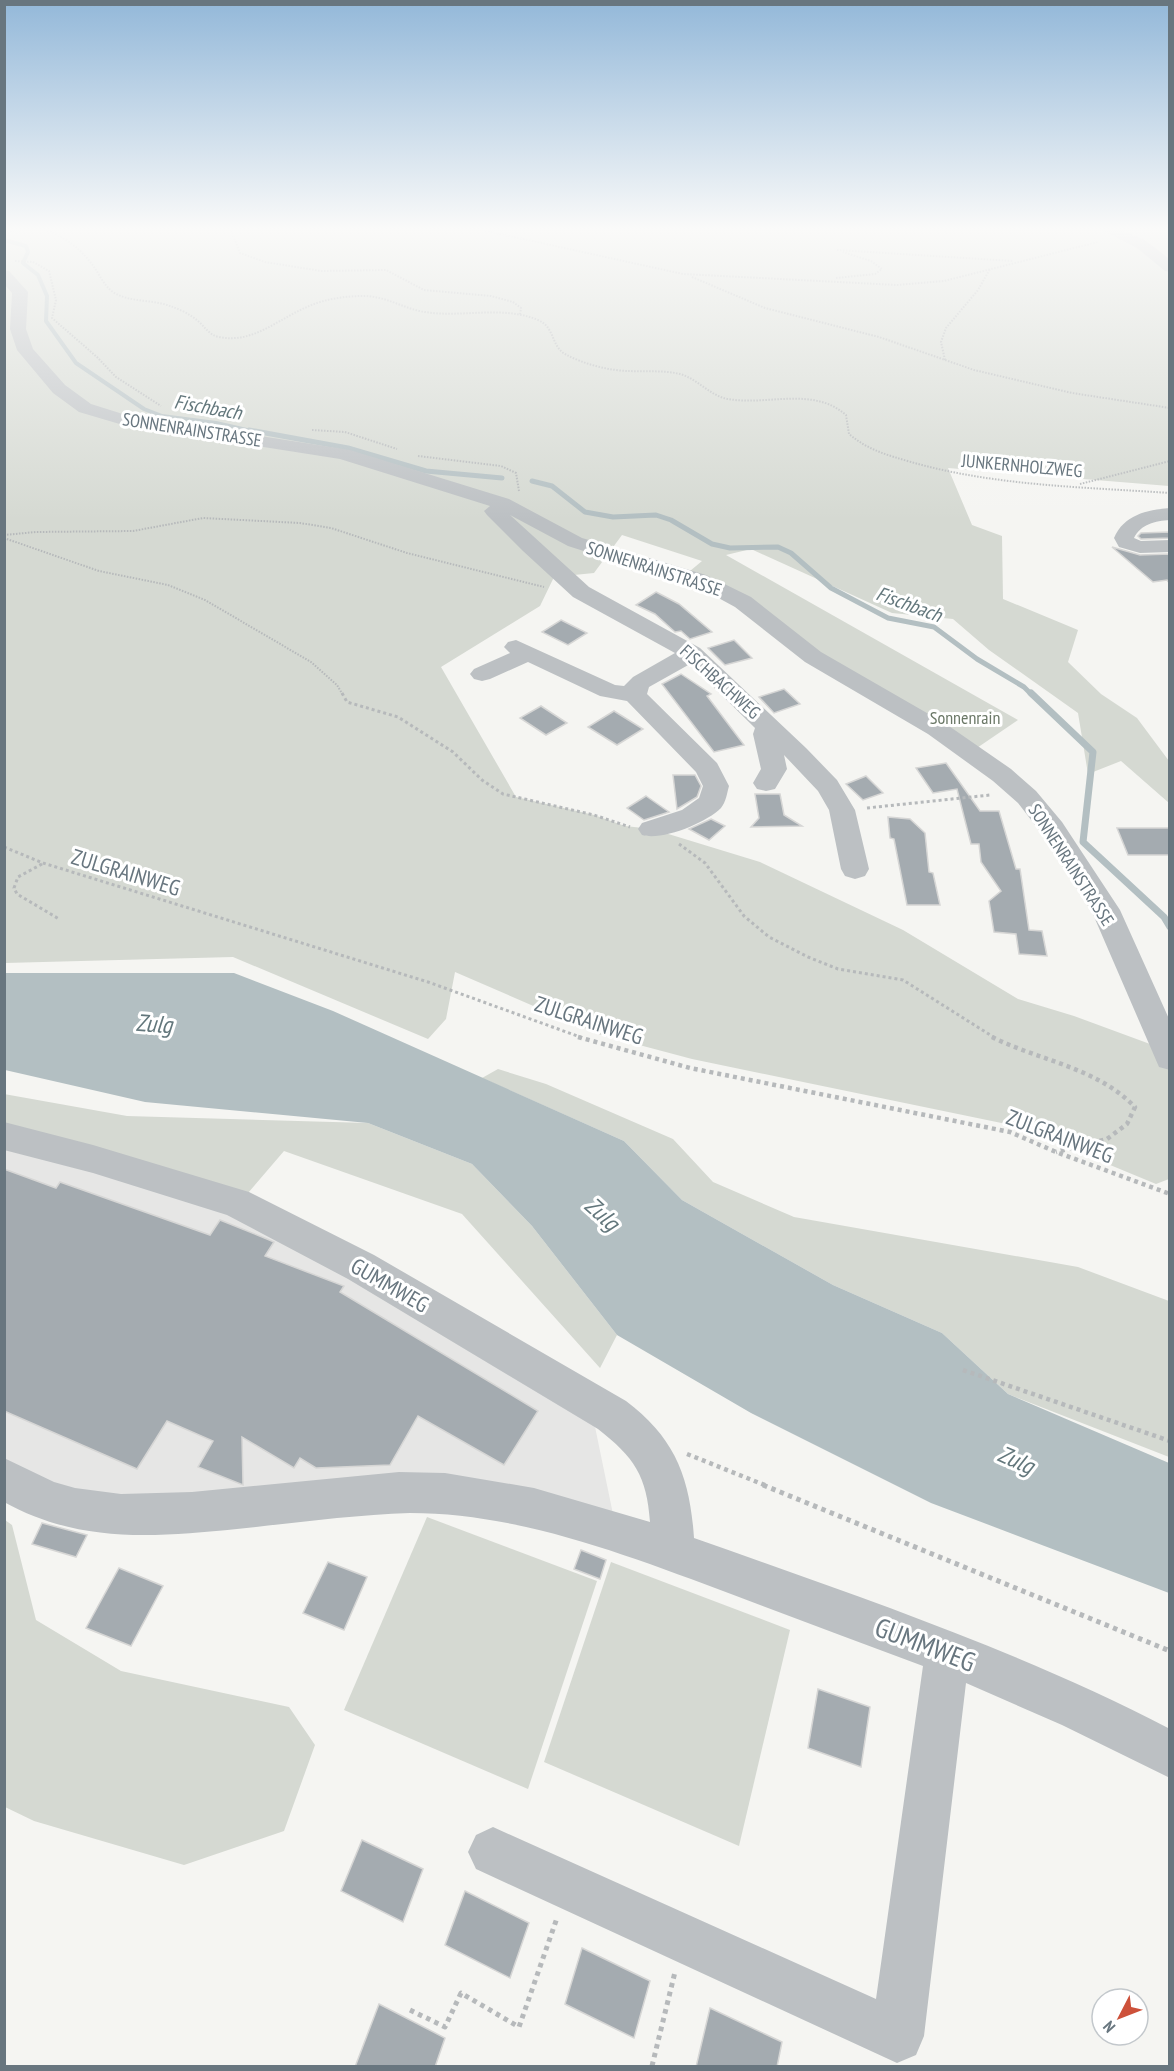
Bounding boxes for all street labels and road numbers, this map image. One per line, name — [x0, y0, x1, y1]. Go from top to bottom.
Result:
street label: SONNENRAINSTRASSE — [121, 407, 263, 452]
street label: JUNKERNHOLZWEG — [960, 449, 1083, 482]
street label: SONNENRAINSTRASSE — [584, 536, 725, 601]
street label: FISCHBACHWEG — [675, 639, 765, 724]
street label: SONNENRAINSTRASSE — [1023, 800, 1119, 930]
street label: ZULGRAINWEG — [68, 842, 184, 902]
street label: ZULGRAINWEG — [531, 989, 647, 1051]
street label: ZULGRAINWEG — [1003, 1103, 1117, 1169]
street label: GUMMWEG — [346, 1252, 434, 1318]
street label: GUMMWEG — [870, 1609, 980, 1679]

